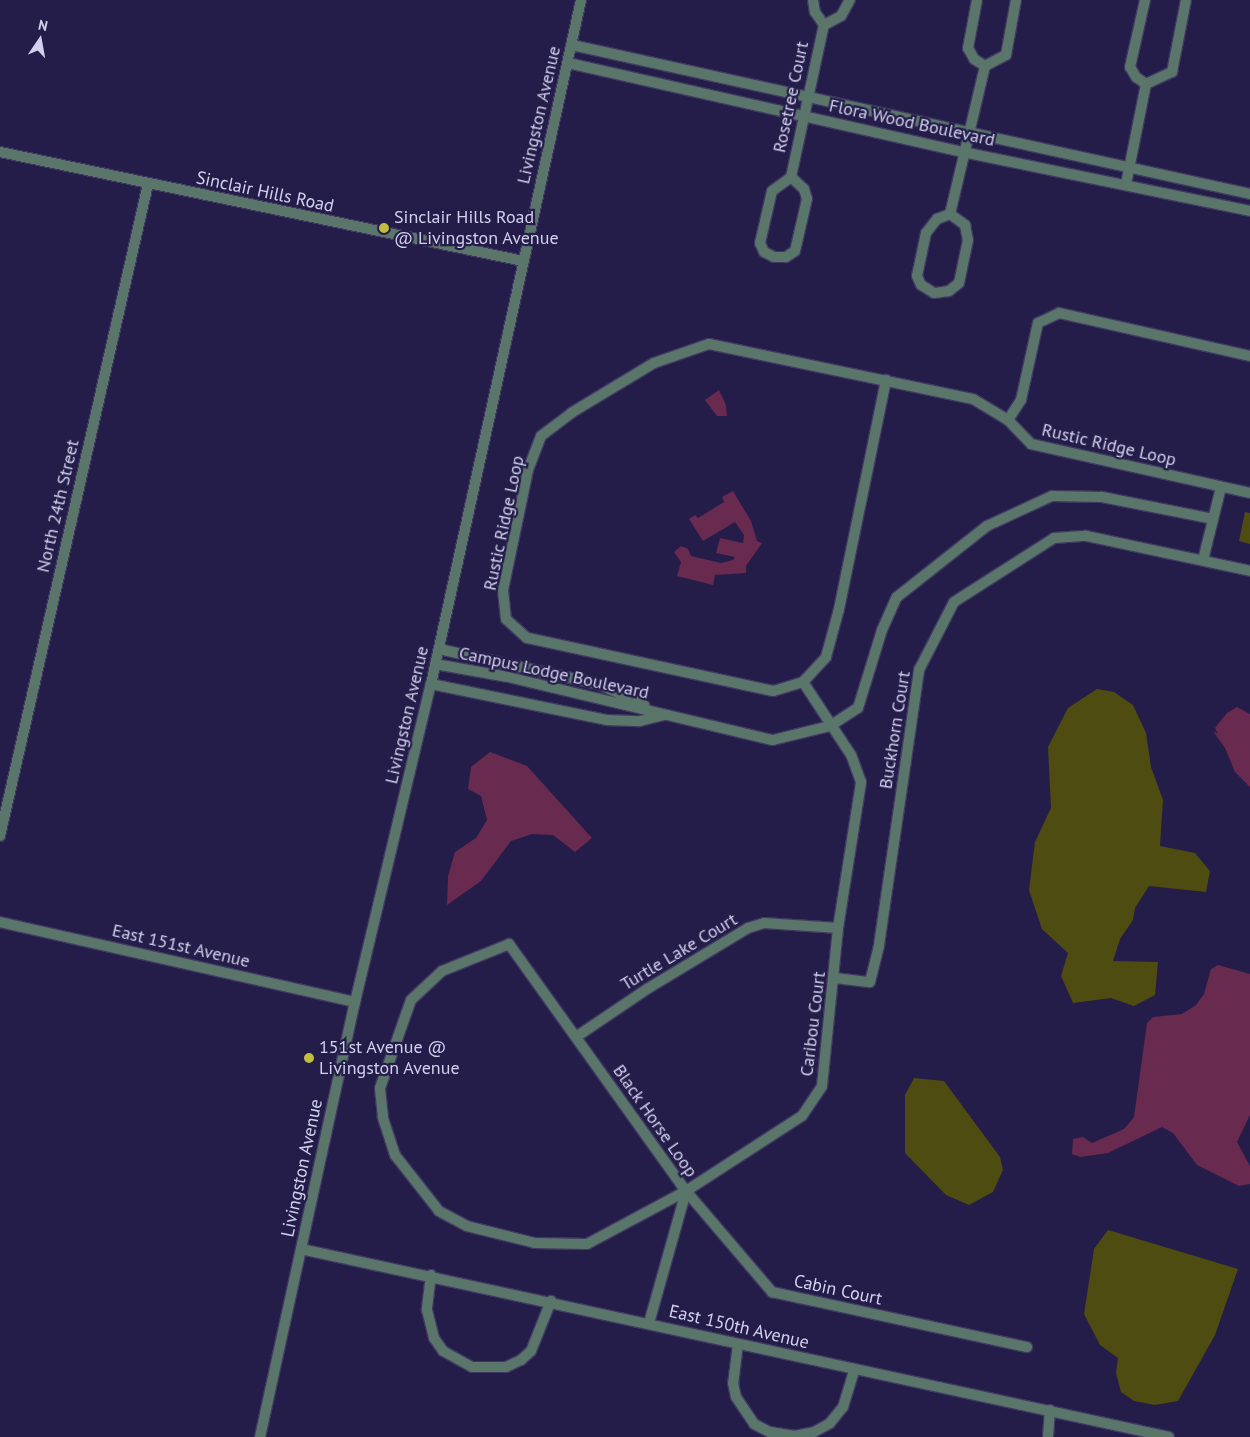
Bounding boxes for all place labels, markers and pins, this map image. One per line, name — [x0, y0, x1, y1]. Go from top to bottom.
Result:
place label: Sinclair Hills Road @ Livingston Avenue — [394, 207, 559, 250]
marker: Sinclair Hills Road @ Livingston Avenue — [378, 222, 390, 234]
place label: 151st Avenue @ Livingston Avenue — [319, 1037, 460, 1080]
marker: 151st Avenue @ Livingston Avenue — [303, 1052, 315, 1064]

